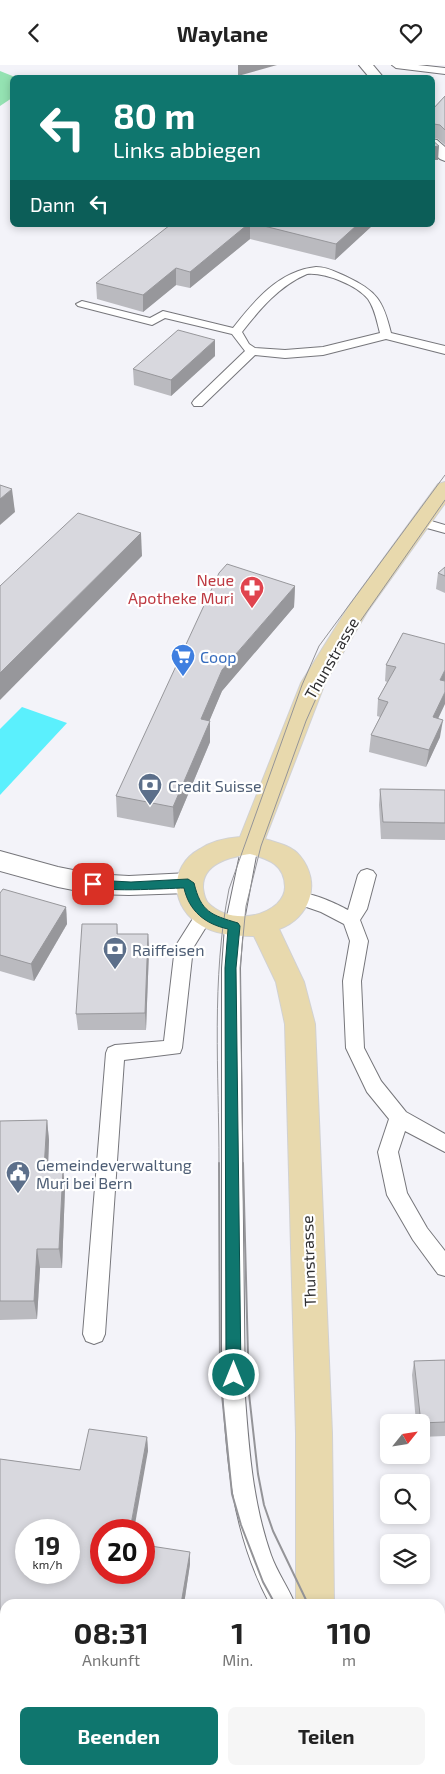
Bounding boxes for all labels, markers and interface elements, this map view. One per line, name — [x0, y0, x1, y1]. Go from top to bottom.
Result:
icon: back — [20, 19, 48, 47]
icon: heart — [397, 19, 425, 47]
text: Waylane — [177, 20, 268, 46]
text: 80 m — [113, 94, 195, 136]
icon: left — [30, 95, 95, 160]
text: Links abbiegen — [113, 136, 261, 162]
icon: left — [85, 190, 113, 218]
text: Dann — [30, 193, 75, 216]
place label: Neue Apotheke Muri — [128, 570, 234, 607]
pharmacy icon: Neue Apotheke Muri — [239, 575, 265, 609]
street label: Thunstrasse — [300, 614, 362, 702]
supermarket icon: Coop — [170, 643, 196, 677]
place label: Coop — [200, 647, 237, 666]
bank icon: Credit Suisse — [137, 772, 163, 806]
place label: Credit Suisse — [168, 776, 262, 795]
pin — [72, 863, 114, 905]
icon: arrive — [79, 870, 107, 898]
bank icon: Raiffeisen — [102, 936, 128, 970]
place label: Raiffeisen — [132, 940, 204, 959]
place label: Gemeindeverwaltung Muri bei Bern — [36, 1155, 192, 1192]
public building icon: Gemeindeverwaltung Muri bei Bern — [5, 1160, 31, 1194]
street label: Thunstrasse — [297, 1215, 319, 1307]
position arrow — [207, 1348, 259, 1400]
north arrow — [380, 1414, 430, 1464]
map controls — [380, 1414, 430, 1584]
button: search — [380, 1474, 430, 1524]
speed limit sign: 20 — [90, 1519, 155, 1584]
text: 19 — [35, 1530, 60, 1560]
button: layers — [380, 1534, 430, 1584]
text: km/h — [33, 1557, 62, 1571]
text: 08:31 — [73, 1614, 149, 1650]
text: 1 — [231, 1614, 244, 1650]
text: 110 — [327, 1614, 372, 1650]
text: Ankunft — [82, 1650, 140, 1669]
text: Min. — [222, 1650, 253, 1669]
text: m — [342, 1650, 356, 1669]
button: Beenden — [20, 1707, 218, 1765]
button: Teilen — [228, 1707, 425, 1765]

